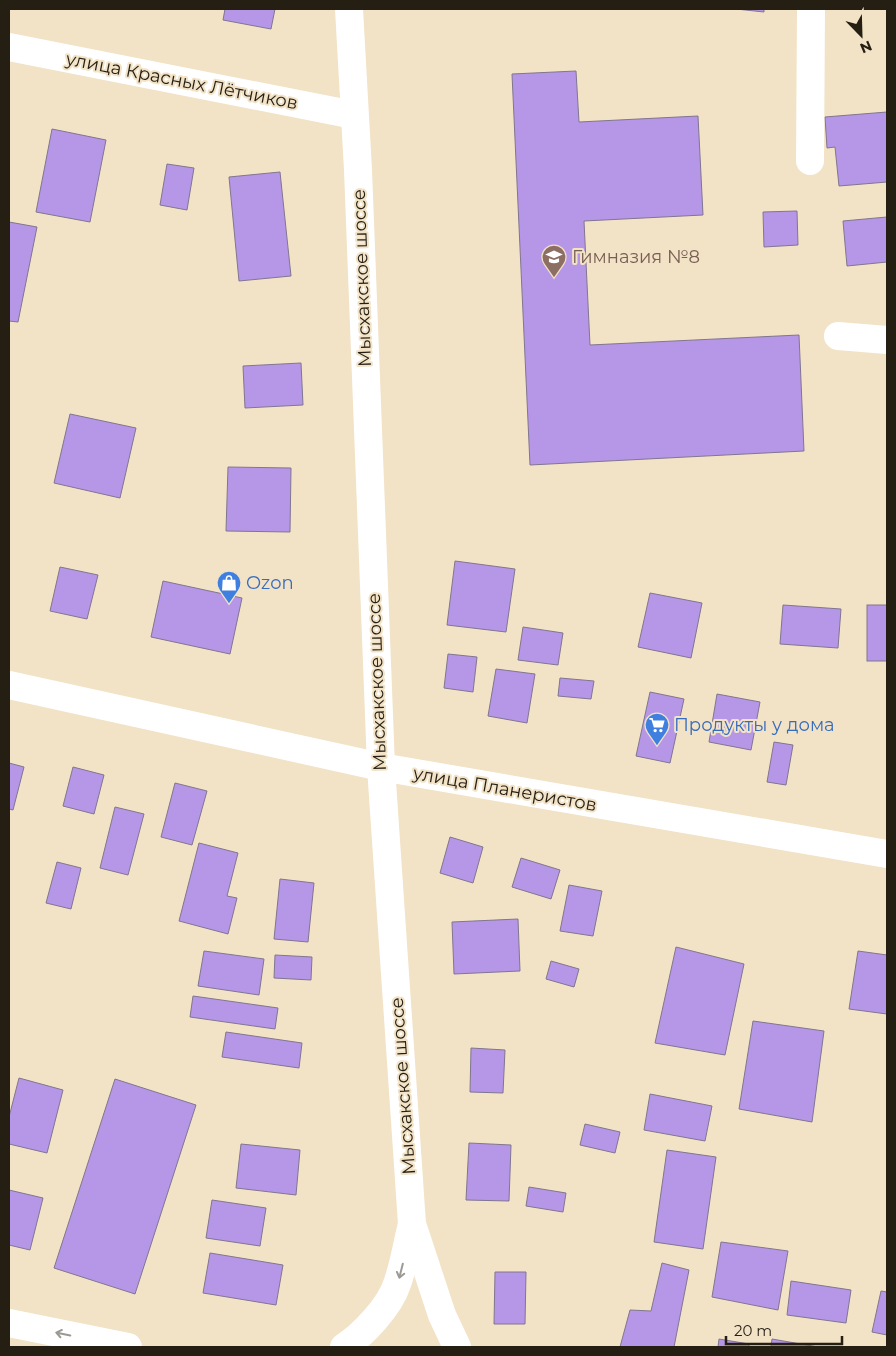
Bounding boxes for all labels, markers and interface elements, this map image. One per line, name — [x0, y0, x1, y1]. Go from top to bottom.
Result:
north arrow — [836, 10, 886, 60]
text: N — [857, 36, 875, 57]
street label: улица Красных Лётчиков — [63, 48, 300, 114]
street label: Мысхакское шоссе — [348, 189, 376, 367]
school or university icon: Гимназия №8 — [541, 244, 567, 278]
place label: Гимназия №8 — [572, 246, 700, 268]
shop icon: Ozon — [216, 570, 242, 604]
place label: Ozon — [246, 572, 294, 594]
street label: Мысхакское шоссе — [363, 593, 391, 771]
supermarket icon: Продукты у дома — [644, 712, 670, 746]
place label: Продукты у дома — [674, 714, 835, 736]
street label: улица Планеристов — [410, 762, 599, 816]
street label: Мысхакское шоссе — [386, 996, 420, 1176]
one-way arrow — [395, 1263, 405, 1279]
scale bar — [726, 1314, 842, 1346]
text: 20 m — [734, 1321, 772, 1340]
one-way arrow — [56, 1329, 72, 1338]

